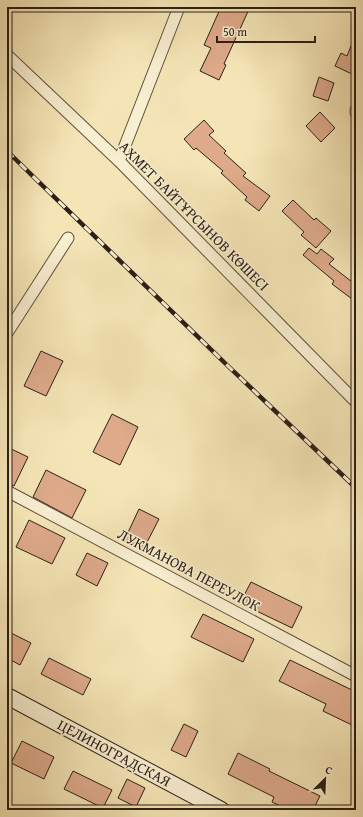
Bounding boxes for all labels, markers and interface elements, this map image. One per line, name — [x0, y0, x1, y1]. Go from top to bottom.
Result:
scale bar — [217, 18, 315, 44]
text: 50 m — [223, 23, 247, 40]
street label: АХМЕТ БАЙТҰРСЫНОВ КӨШЕСІ — [115, 136, 274, 295]
street label: ЛУКМАНОВА ПЕРЕУЛОК — [114, 523, 265, 616]
street label: ЦЕЛИНОГРАДСКАЯ — [54, 714, 175, 791]
north arrow — [305, 759, 345, 799]
text: С — [323, 761, 335, 778]

